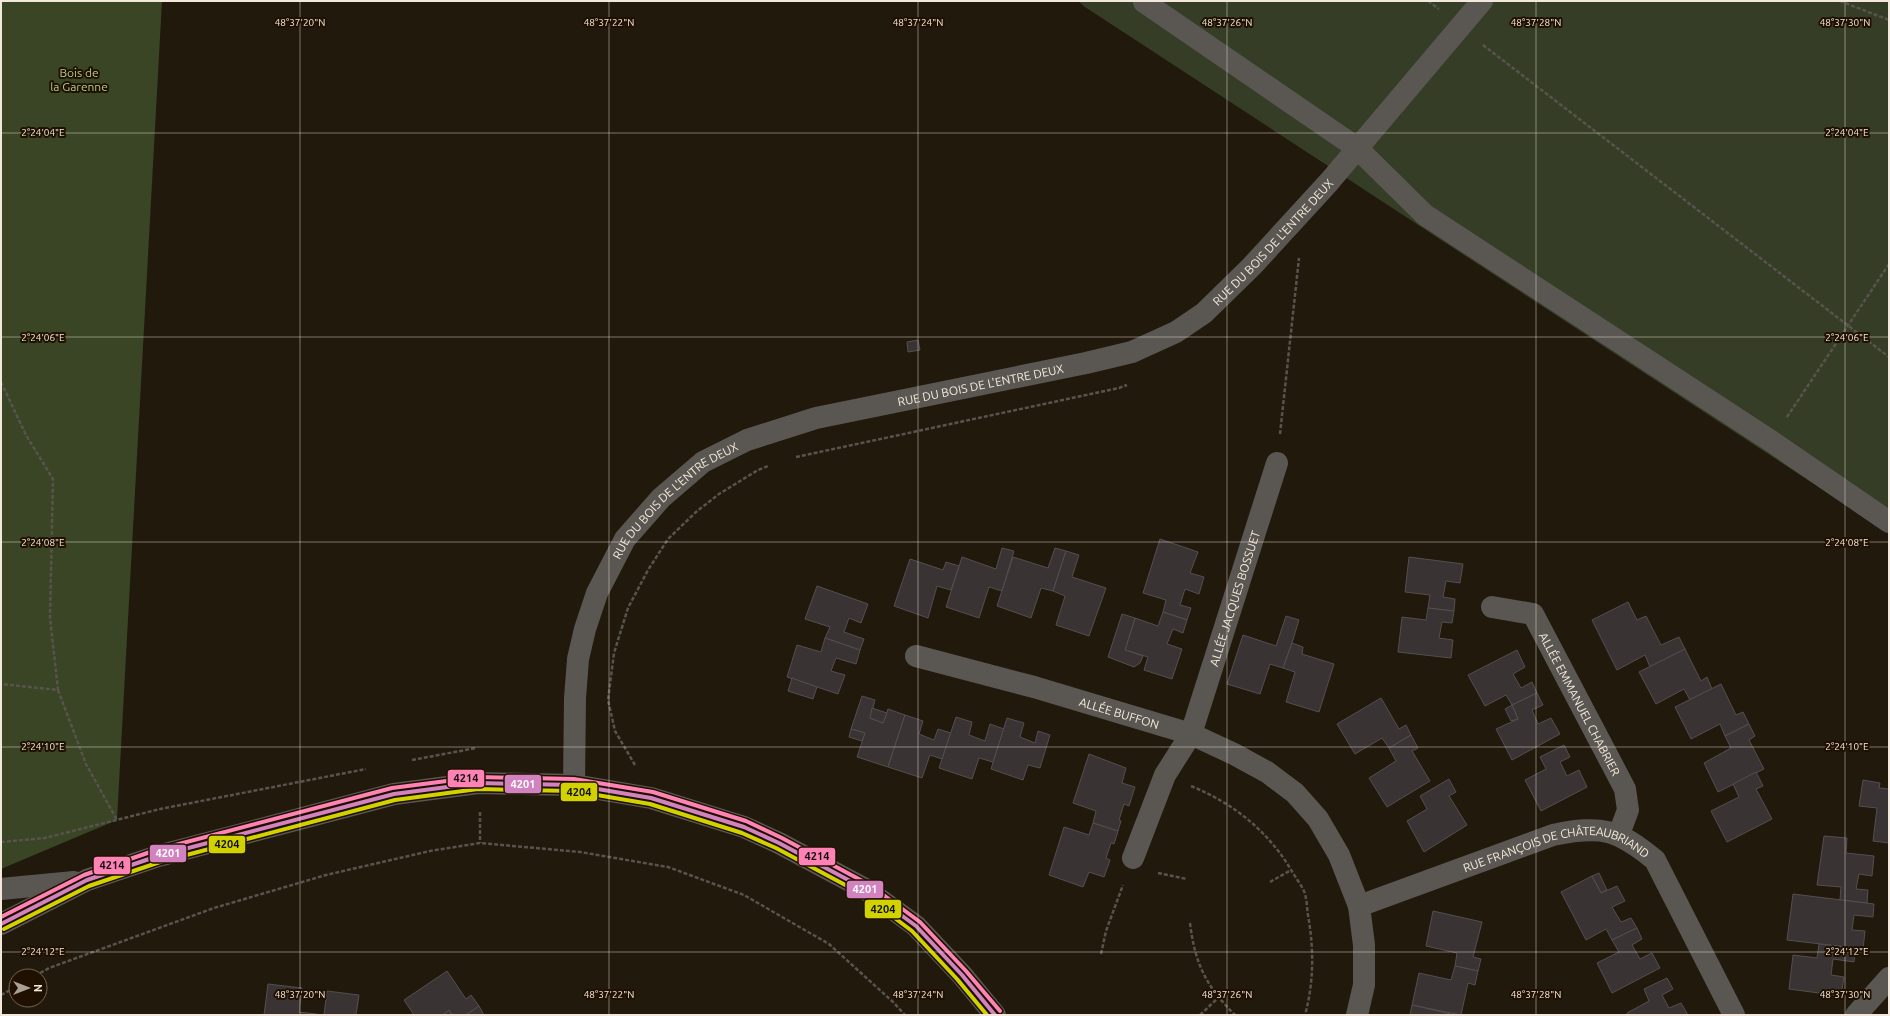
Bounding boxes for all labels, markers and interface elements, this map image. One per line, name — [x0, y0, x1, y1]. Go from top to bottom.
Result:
text: 48°37'20"N — [275, 17, 325, 28]
text: 48°37'22"N — [584, 17, 634, 28]
text: 48°37'24"N — [893, 17, 943, 28]
text: 48°37'26"N — [1202, 17, 1252, 28]
text: 48°37'28"N — [1511, 17, 1561, 28]
text: 48°37'30"N — [1820, 17, 1870, 28]
park label: Bois de la Garenne — [50, 66, 108, 93]
text: 2°24'04"E — [21, 127, 65, 138]
text: 2°24'04"E — [1825, 127, 1869, 138]
street label: RUE DU BOIS DE L'ENTRE DEUX — [1210, 176, 1336, 308]
text: 2°24'06"E — [21, 332, 65, 343]
text: 2°24'06"E — [1825, 332, 1869, 343]
street label: RUE DU BOIS DE L'ENTRE DEUX — [896, 361, 1065, 408]
street label: RUE DU BOIS DE L'ENTRE DEUX — [609, 439, 740, 561]
street label: ALLÉE JACQUES BOSSUET — [1207, 528, 1262, 668]
text: 2°24'08"E — [21, 537, 65, 548]
text: 2°24'08"E — [1825, 537, 1869, 548]
street label: ALLÉE EMMANUEL CHABRIER — [1537, 630, 1623, 778]
street label: ALLÉE BUFFON — [1078, 694, 1161, 731]
text: 2°24'10"E — [21, 741, 65, 752]
text: 2°24'10"E — [1825, 741, 1869, 752]
line badge: 4214 — [447, 769, 485, 788]
text: 4214 — [454, 772, 478, 784]
line badge: 4201 — [504, 774, 542, 794]
text: 4201 — [511, 778, 535, 790]
line badge: 4204 — [560, 782, 598, 802]
text: 4204 — [567, 786, 591, 798]
text: RUE FRANÇOIS DE CHÂTEAUBRIAND — [1461, 824, 1652, 874]
line badge: 4204 — [208, 835, 246, 854]
text: 4204 — [215, 838, 239, 850]
line badge: 4201 — [149, 844, 187, 863]
text: 4201 — [156, 847, 180, 859]
line badge: 4214 — [798, 847, 836, 866]
text: 4214 — [805, 850, 829, 862]
street label: RUE FRANÇOIS DE CHÂTEAUBRIAND — [1456, 852, 1654, 876]
line badge: 4214 — [93, 856, 131, 875]
text: 4214 — [100, 859, 124, 871]
line badge: 4201 — [846, 880, 884, 899]
text: 4201 — [853, 883, 877, 895]
line badge: 4204 — [864, 899, 902, 919]
text: 4204 — [871, 903, 895, 915]
text: 2°24'12"E — [21, 946, 65, 957]
text: 2°24'12"E — [1825, 946, 1869, 957]
north arrow — [8, 968, 48, 1008]
text: N — [32, 984, 44, 992]
text: 48°37'20"N — [275, 989, 325, 1000]
text: 48°37'22"N — [584, 989, 634, 1000]
text: 48°37'24"N — [893, 989, 943, 1000]
text: 48°37'26"N — [1202, 989, 1252, 1000]
text: 48°37'28"N — [1511, 989, 1561, 1000]
text: 48°37'30"N — [1820, 989, 1870, 1000]

